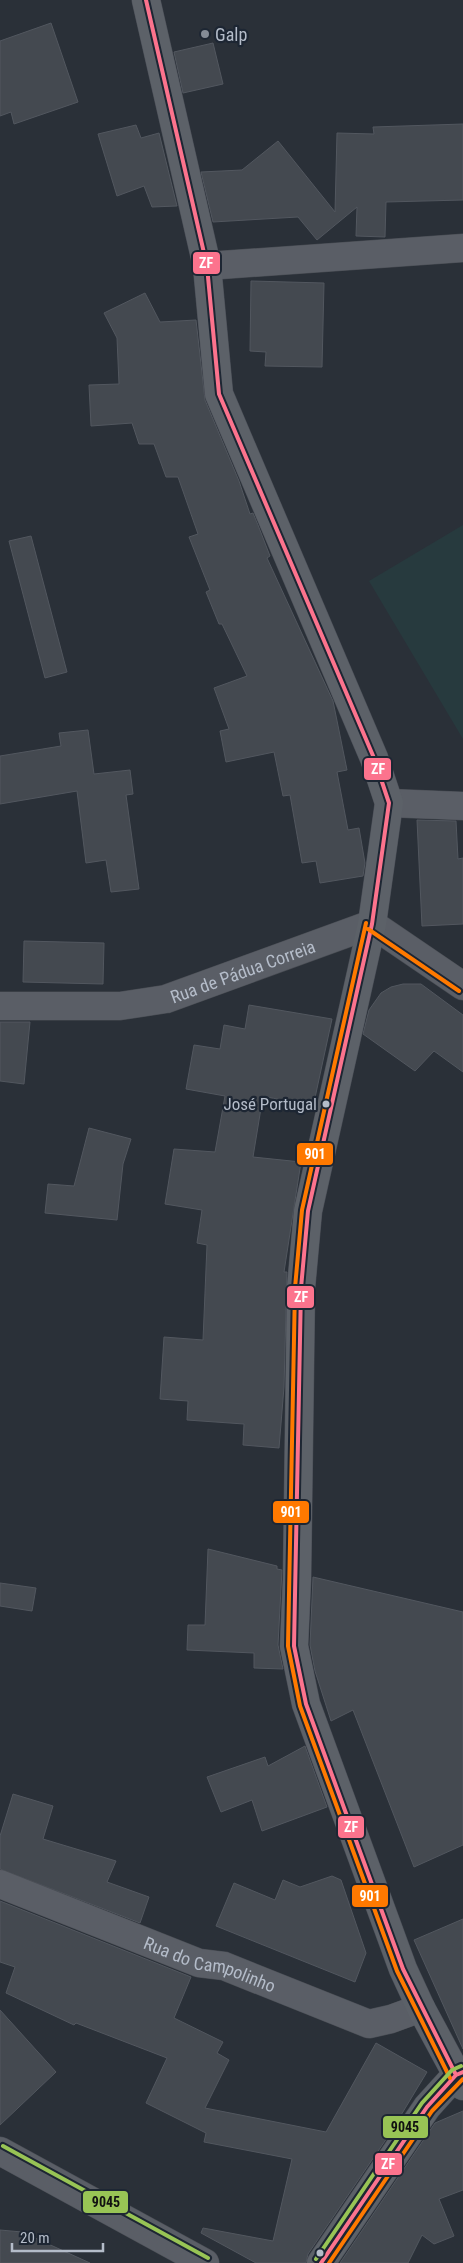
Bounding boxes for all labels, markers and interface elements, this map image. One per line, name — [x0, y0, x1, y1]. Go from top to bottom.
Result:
place label: Galp — [215, 24, 247, 45]
marker: Galp — [199, 28, 211, 40]
line badge: ZF — [192, 251, 221, 275]
text: ZF — [199, 255, 213, 271]
line badge: ZF — [363, 757, 392, 781]
text: ZF — [371, 761, 385, 777]
street label: Rua de Pádua Correia — [167, 935, 318, 1007]
place label: José Portugal — [224, 1094, 317, 1114]
marker: José Portugal — [321, 1099, 331, 1109]
line badge: 901 — [296, 1142, 334, 1166]
text: 901 — [304, 1146, 326, 1162]
line badge: ZF — [286, 1285, 315, 1309]
text: ZF — [294, 1289, 308, 1305]
line badge: 901 — [272, 1500, 310, 1524]
text: 901 — [280, 1504, 302, 1520]
line badge: ZF — [337, 1815, 365, 1839]
text: ZF — [344, 1819, 358, 1835]
line badge: 901 — [351, 1884, 389, 1908]
text: 901 — [359, 1888, 381, 1904]
street label: Rua do Campolinho — [141, 1932, 279, 1996]
line badge: 9045 — [382, 2115, 429, 2139]
text: 9045 — [391, 2119, 419, 2135]
line badge: ZF — [374, 2152, 403, 2176]
text: ZF — [381, 2156, 395, 2172]
line badge: 9045 — [82, 2190, 129, 2214]
text: 9045 — [92, 2194, 120, 2210]
scale bar — [12, 2220, 104, 2252]
text: 20 m — [20, 2229, 50, 2247]
unlabelled marker — [315, 2248, 325, 2258]

